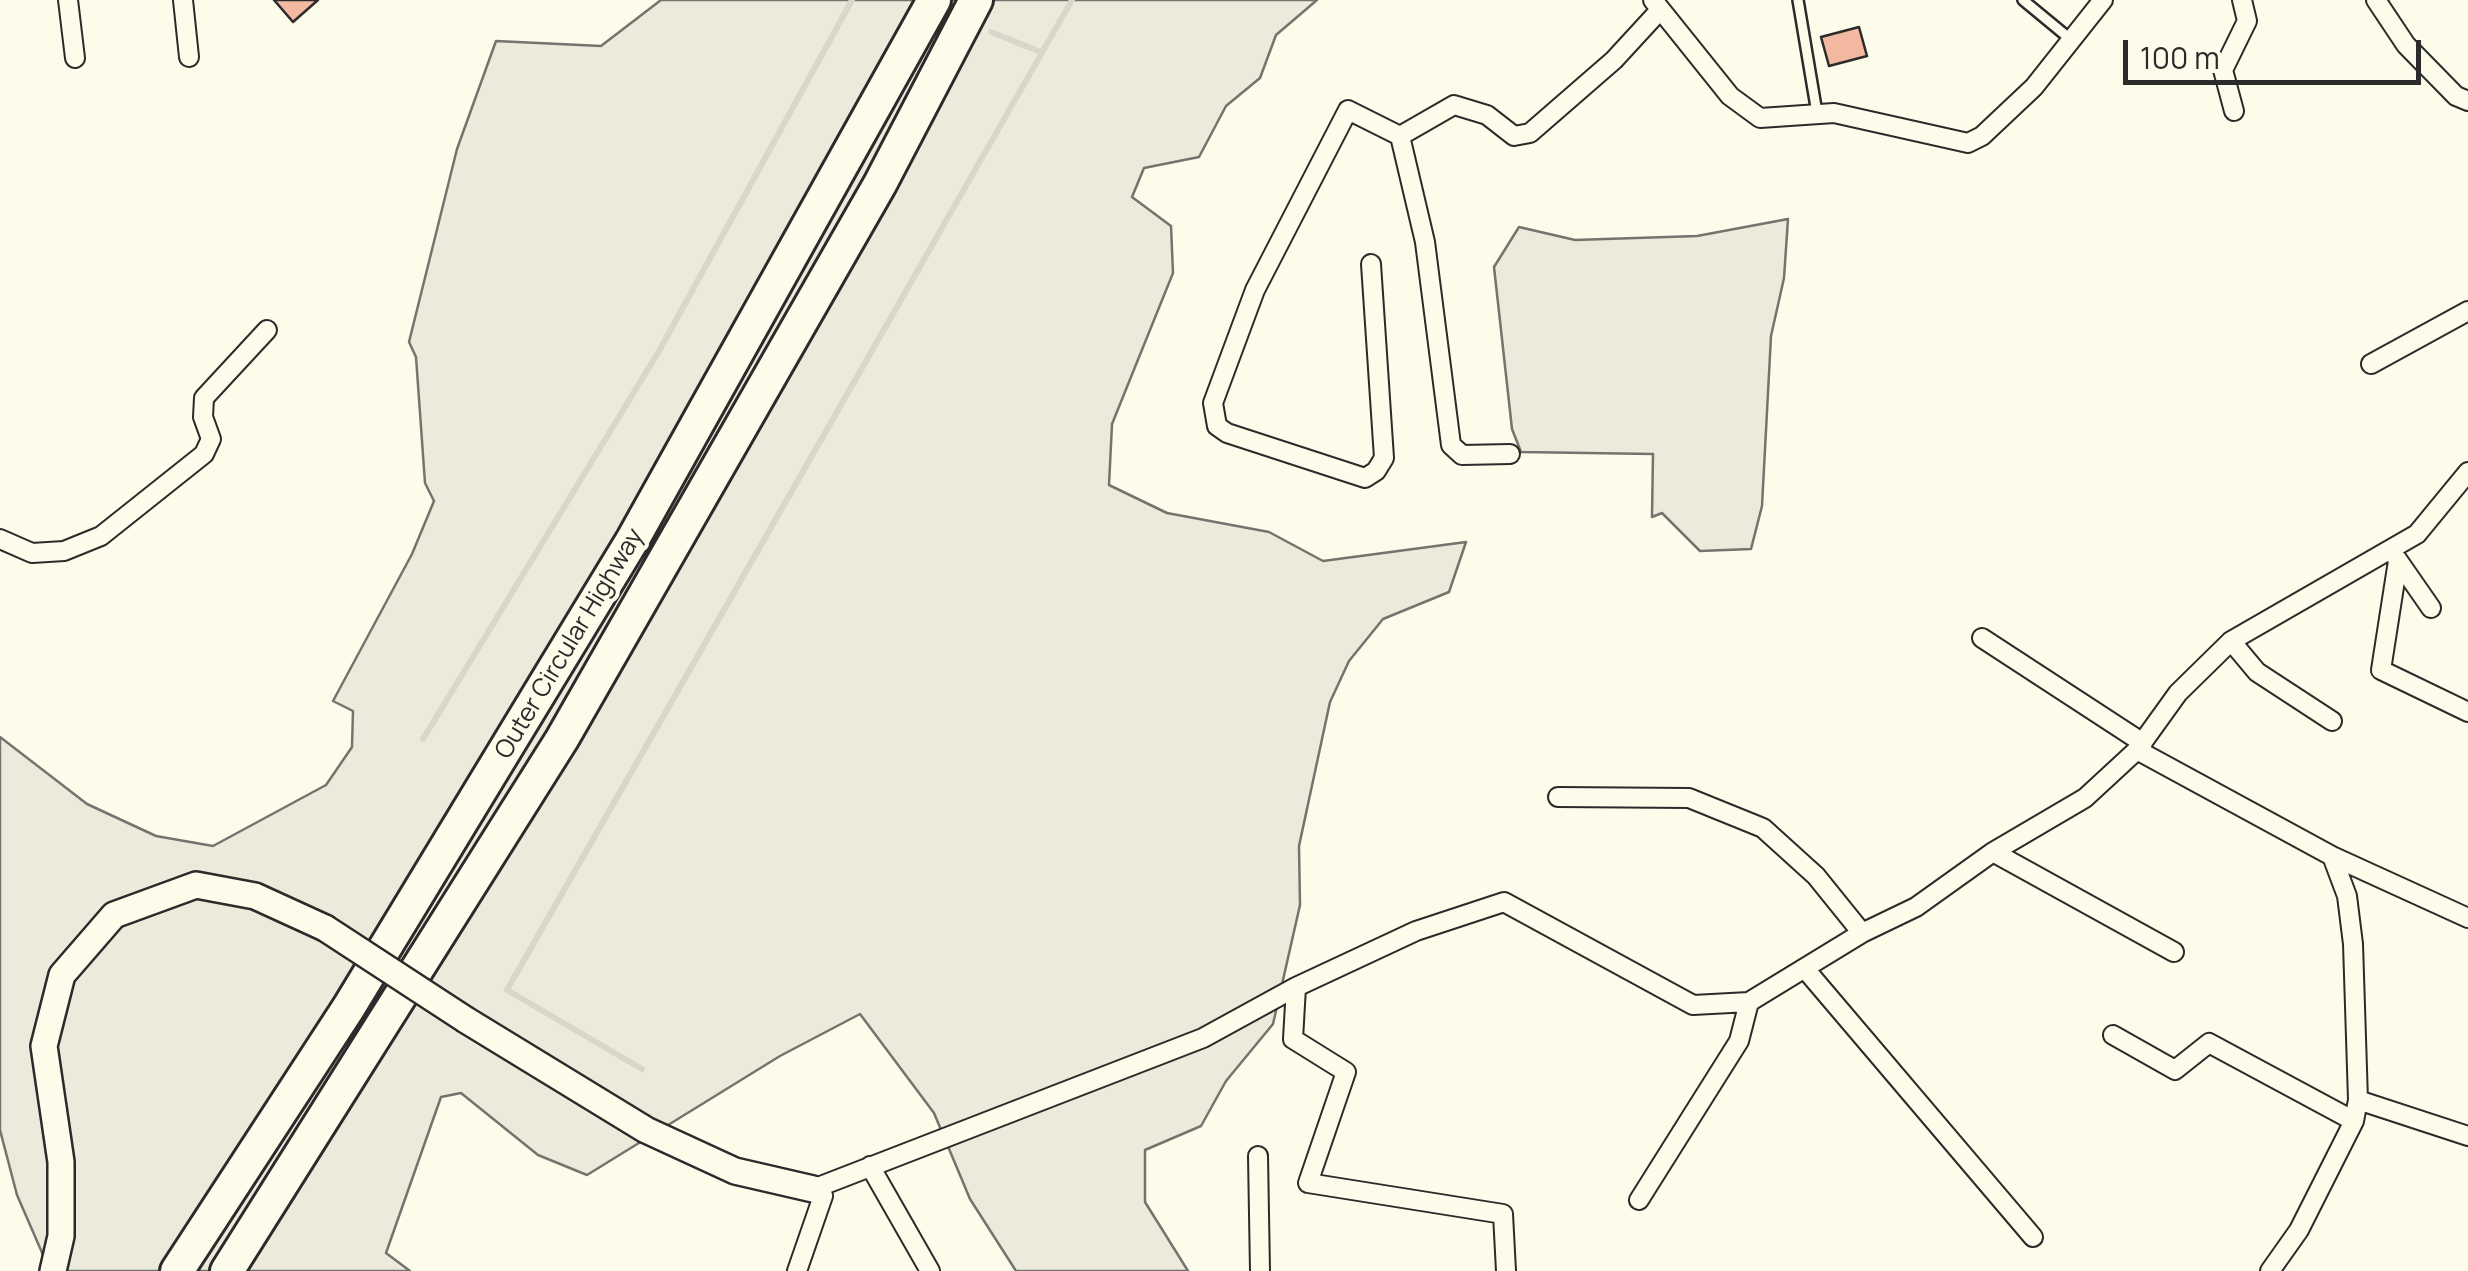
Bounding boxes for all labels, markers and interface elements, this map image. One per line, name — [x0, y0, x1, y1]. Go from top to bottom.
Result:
scale bar — [2128, 20, 2426, 82]
text: 100 m — [2140, 37, 2220, 78]
street label: Outer Circular Highway — [489, 523, 651, 765]

